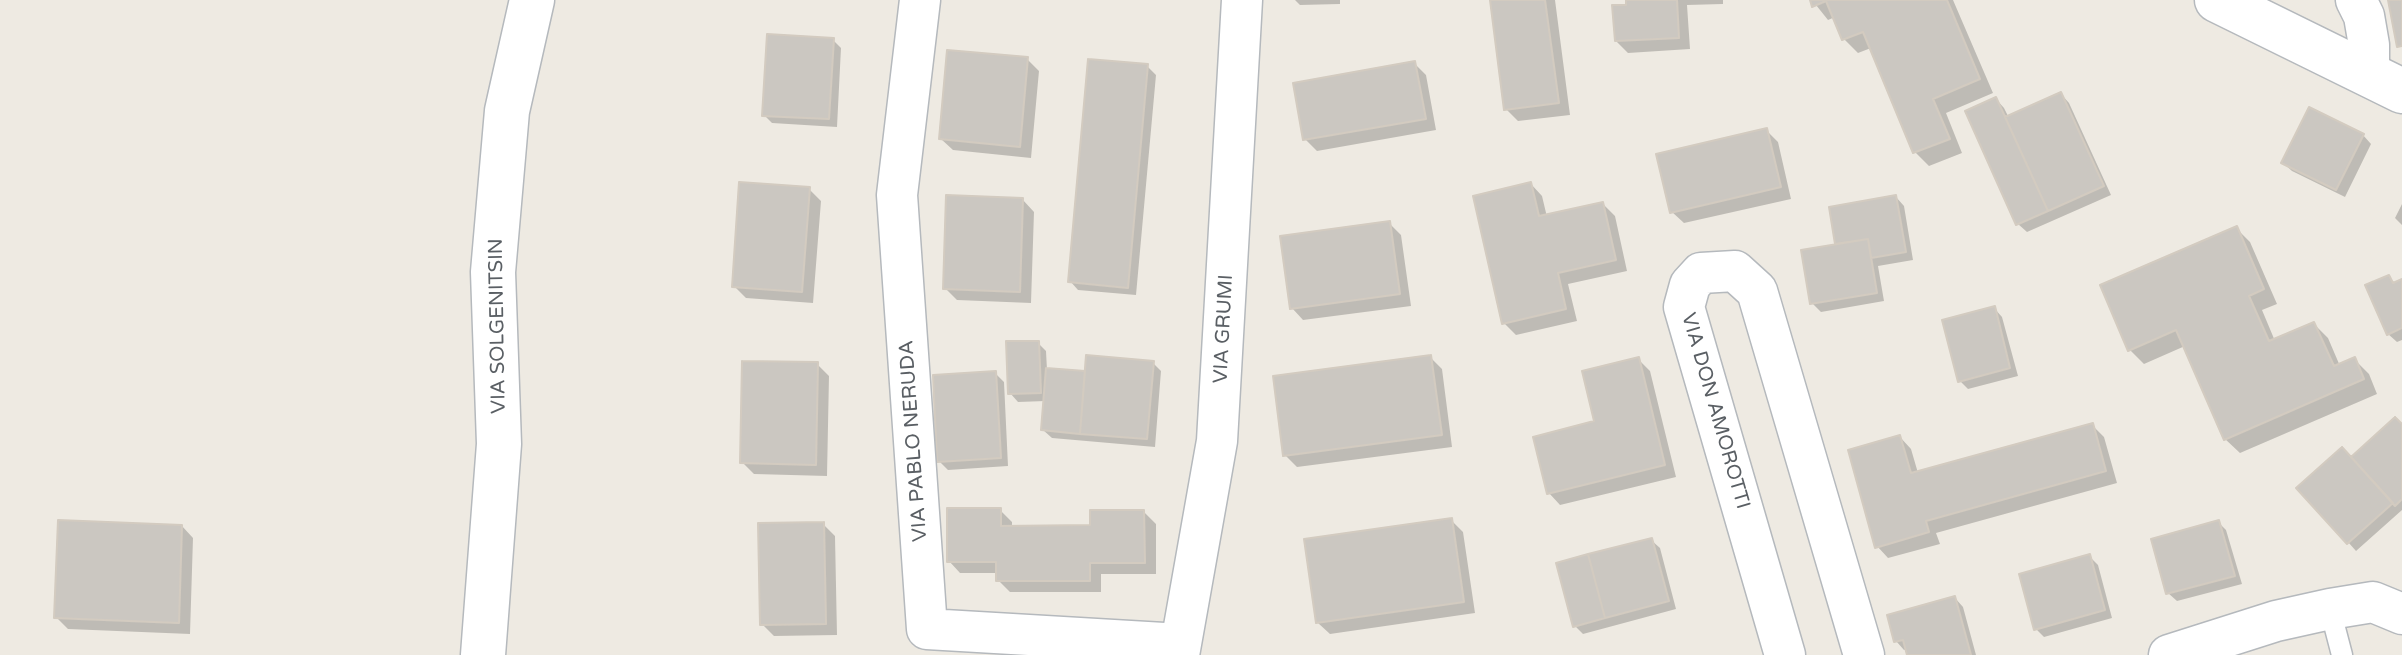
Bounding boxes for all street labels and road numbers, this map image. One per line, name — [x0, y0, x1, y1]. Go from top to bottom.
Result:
street label: VIA SOLGENITSIN — [484, 238, 512, 414]
street label: VIA GRUMI — [1209, 274, 1239, 384]
street label: VIA DON AMOROTTI — [1676, 310, 1754, 512]
street label: VIA PABLO NERUDA — [895, 339, 933, 543]

